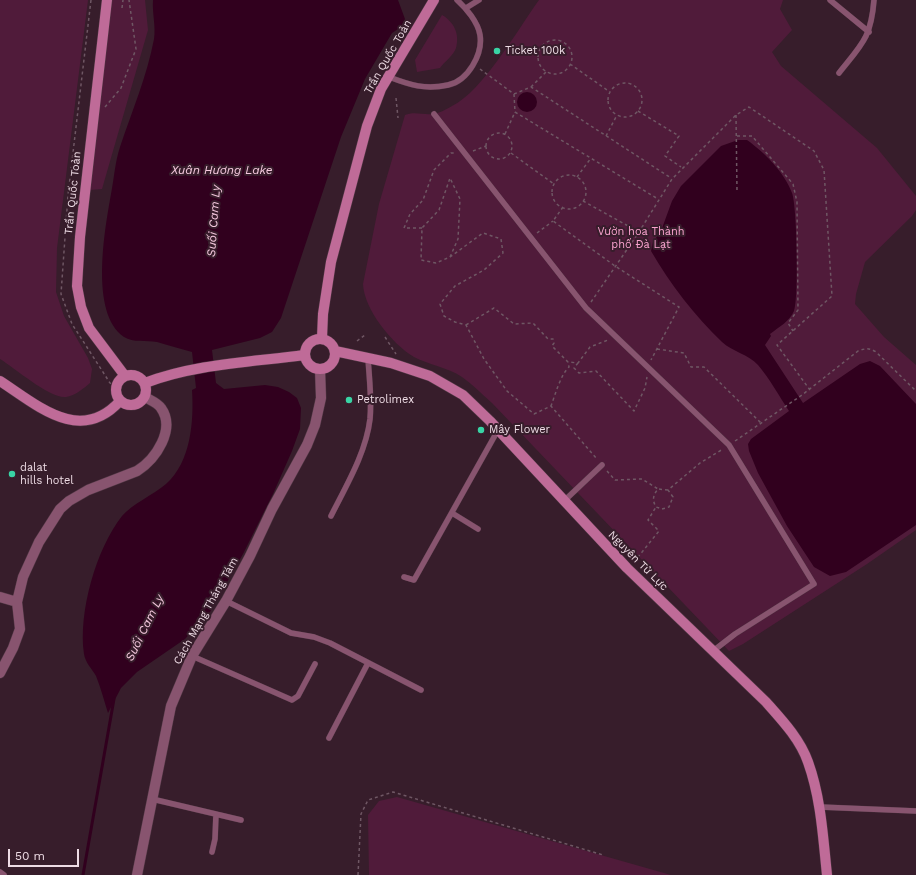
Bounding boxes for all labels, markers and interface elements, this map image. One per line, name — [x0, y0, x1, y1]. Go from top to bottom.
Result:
street label: Trần Quốc Toản — [361, 18, 415, 96]
place label: Ticket 100k — [505, 44, 565, 58]
marker: Ticket 100k — [492, 46, 502, 56]
street label: Trần Quốc Toản — [62, 151, 84, 235]
water label: Xuân Hương Lake — [171, 163, 273, 177]
water label: Suối Cam Ly — [204, 185, 224, 257]
park label: Vườn hoa Thành phố Đà Lạt — [597, 225, 685, 251]
place label: Petrolimex — [357, 393, 414, 407]
marker: Petrolimex — [344, 395, 354, 405]
place label: Mây Flower — [489, 423, 550, 437]
marker: Mây Flower — [476, 425, 486, 435]
place label: dalat hills hotel — [20, 461, 74, 487]
marker: dalat hills hotel — [7, 469, 17, 479]
street label: Nguyên Tử Lực — [605, 528, 671, 594]
street label: Cách Mạng Tháng Tám — [171, 555, 241, 667]
water label: Suối Cam Ly — [123, 592, 167, 664]
scale bar — [10, 841, 81, 867]
text: 50 m — [15, 849, 45, 863]

